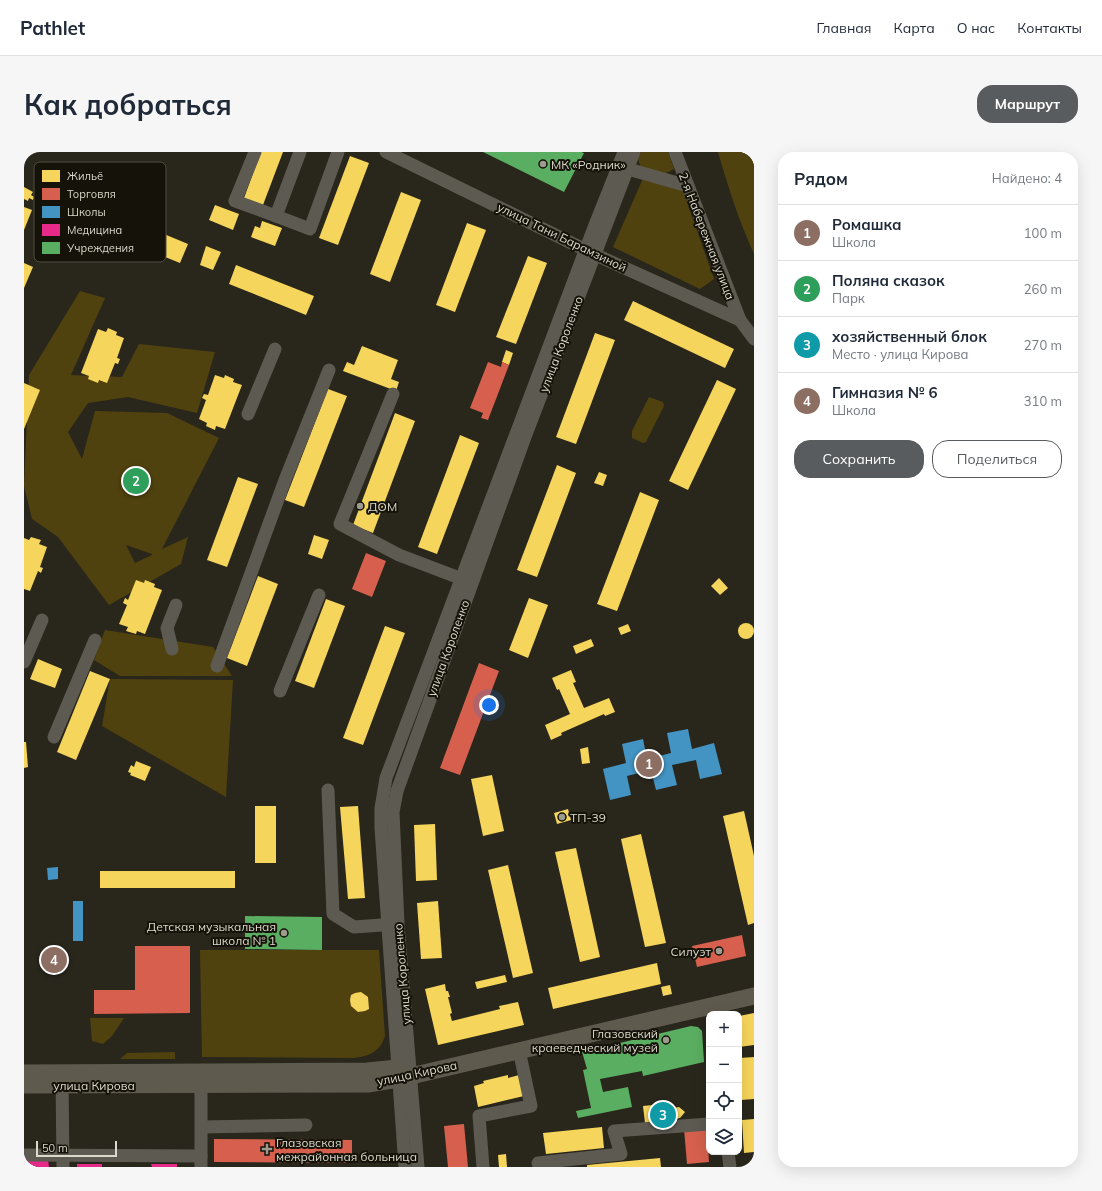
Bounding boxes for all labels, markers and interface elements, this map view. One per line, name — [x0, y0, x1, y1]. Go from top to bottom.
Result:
text: Pathlet — [20, 16, 85, 40]
text: Главная — [817, 19, 872, 37]
text: Карта — [894, 19, 935, 37]
text: О нас — [957, 19, 995, 37]
text: Контакты — [1017, 19, 1082, 37]
button: Маршрут — [977, 85, 1078, 123]
text: Как добраться — [24, 87, 232, 122]
place label: МК «Родник» — [551, 157, 626, 172]
marker: МК «Родник» — [538, 159, 548, 169]
legend — [34, 162, 166, 262]
text: Рядом — [794, 168, 848, 189]
text: Жильё — [67, 169, 103, 183]
street label: 2-я Набережная улица — [676, 170, 738, 302]
text: Найдено: 4 — [992, 170, 1062, 186]
text: Торговля — [67, 187, 116, 201]
street label: улица Тани Барамзиной — [495, 199, 629, 275]
text: Школы — [67, 205, 106, 219]
text: Ромашка — [832, 215, 902, 234]
text: Медицина — [67, 223, 122, 237]
text: 1 — [803, 225, 811, 241]
text: 100 m — [1024, 225, 1062, 241]
text: Школа — [832, 234, 876, 250]
text: Учреждения — [66, 241, 134, 255]
text: Поляна сказок — [832, 271, 945, 290]
text: 2 — [803, 281, 811, 297]
text: 260 m — [1024, 281, 1062, 297]
text: Парк — [832, 290, 865, 306]
street label: улица Короленко — [536, 294, 586, 394]
text: хозяйственный блок — [832, 327, 987, 346]
text: 3 — [803, 337, 811, 353]
text: 270 m — [1024, 337, 1062, 353]
text: Место · улица Кирова — [832, 346, 968, 362]
text: Гимназия № 6 — [832, 383, 938, 402]
text: 4 — [803, 393, 811, 409]
text: 310 m — [1024, 393, 1062, 409]
text: Школа — [832, 402, 876, 418]
button: Сохранить — [794, 440, 924, 478]
button: Поделиться — [932, 440, 1062, 478]
pin: 2 — [123, 466, 149, 496]
place label: ДОМ — [368, 499, 397, 514]
marker: ДОМ — [355, 501, 365, 511]
street label: улица Короленко — [424, 598, 472, 698]
your location — [479, 695, 499, 715]
pin: 1 — [636, 749, 662, 779]
place label: ТП-39 — [570, 810, 606, 825]
marker: ТП-39 — [557, 812, 567, 822]
place label: Детская музыкальная школа № 1 — [147, 919, 276, 948]
street label: улица Короленко — [390, 923, 414, 1025]
marker: Детская музыкальная школа № 1 — [279, 928, 289, 938]
place label: Силуэт — [670, 944, 712, 959]
pin: 4 — [41, 945, 67, 975]
marker: Силуэт — [714, 946, 724, 956]
map controls — [706, 1011, 742, 1155]
button: + — [706, 1011, 742, 1047]
place label: Глазовский краеведческий музей — [532, 1026, 658, 1055]
marker: Глазовский краеведческий музей — [661, 1035, 671, 1045]
button: − — [706, 1047, 742, 1083]
street label: улица Кирова — [376, 1057, 458, 1089]
street label: улица Кирова — [53, 1078, 135, 1093]
button: locate — [706, 1083, 742, 1119]
pin: 3 — [650, 1100, 676, 1130]
button: layers — [706, 1119, 742, 1155]
place label: Глазовская межрайонная больница — [276, 1135, 417, 1164]
scale bar — [36, 1139, 117, 1158]
text: 50 m — [42, 1141, 68, 1155]
marker: Глазовская межрайонная больница — [261, 1143, 273, 1155]

